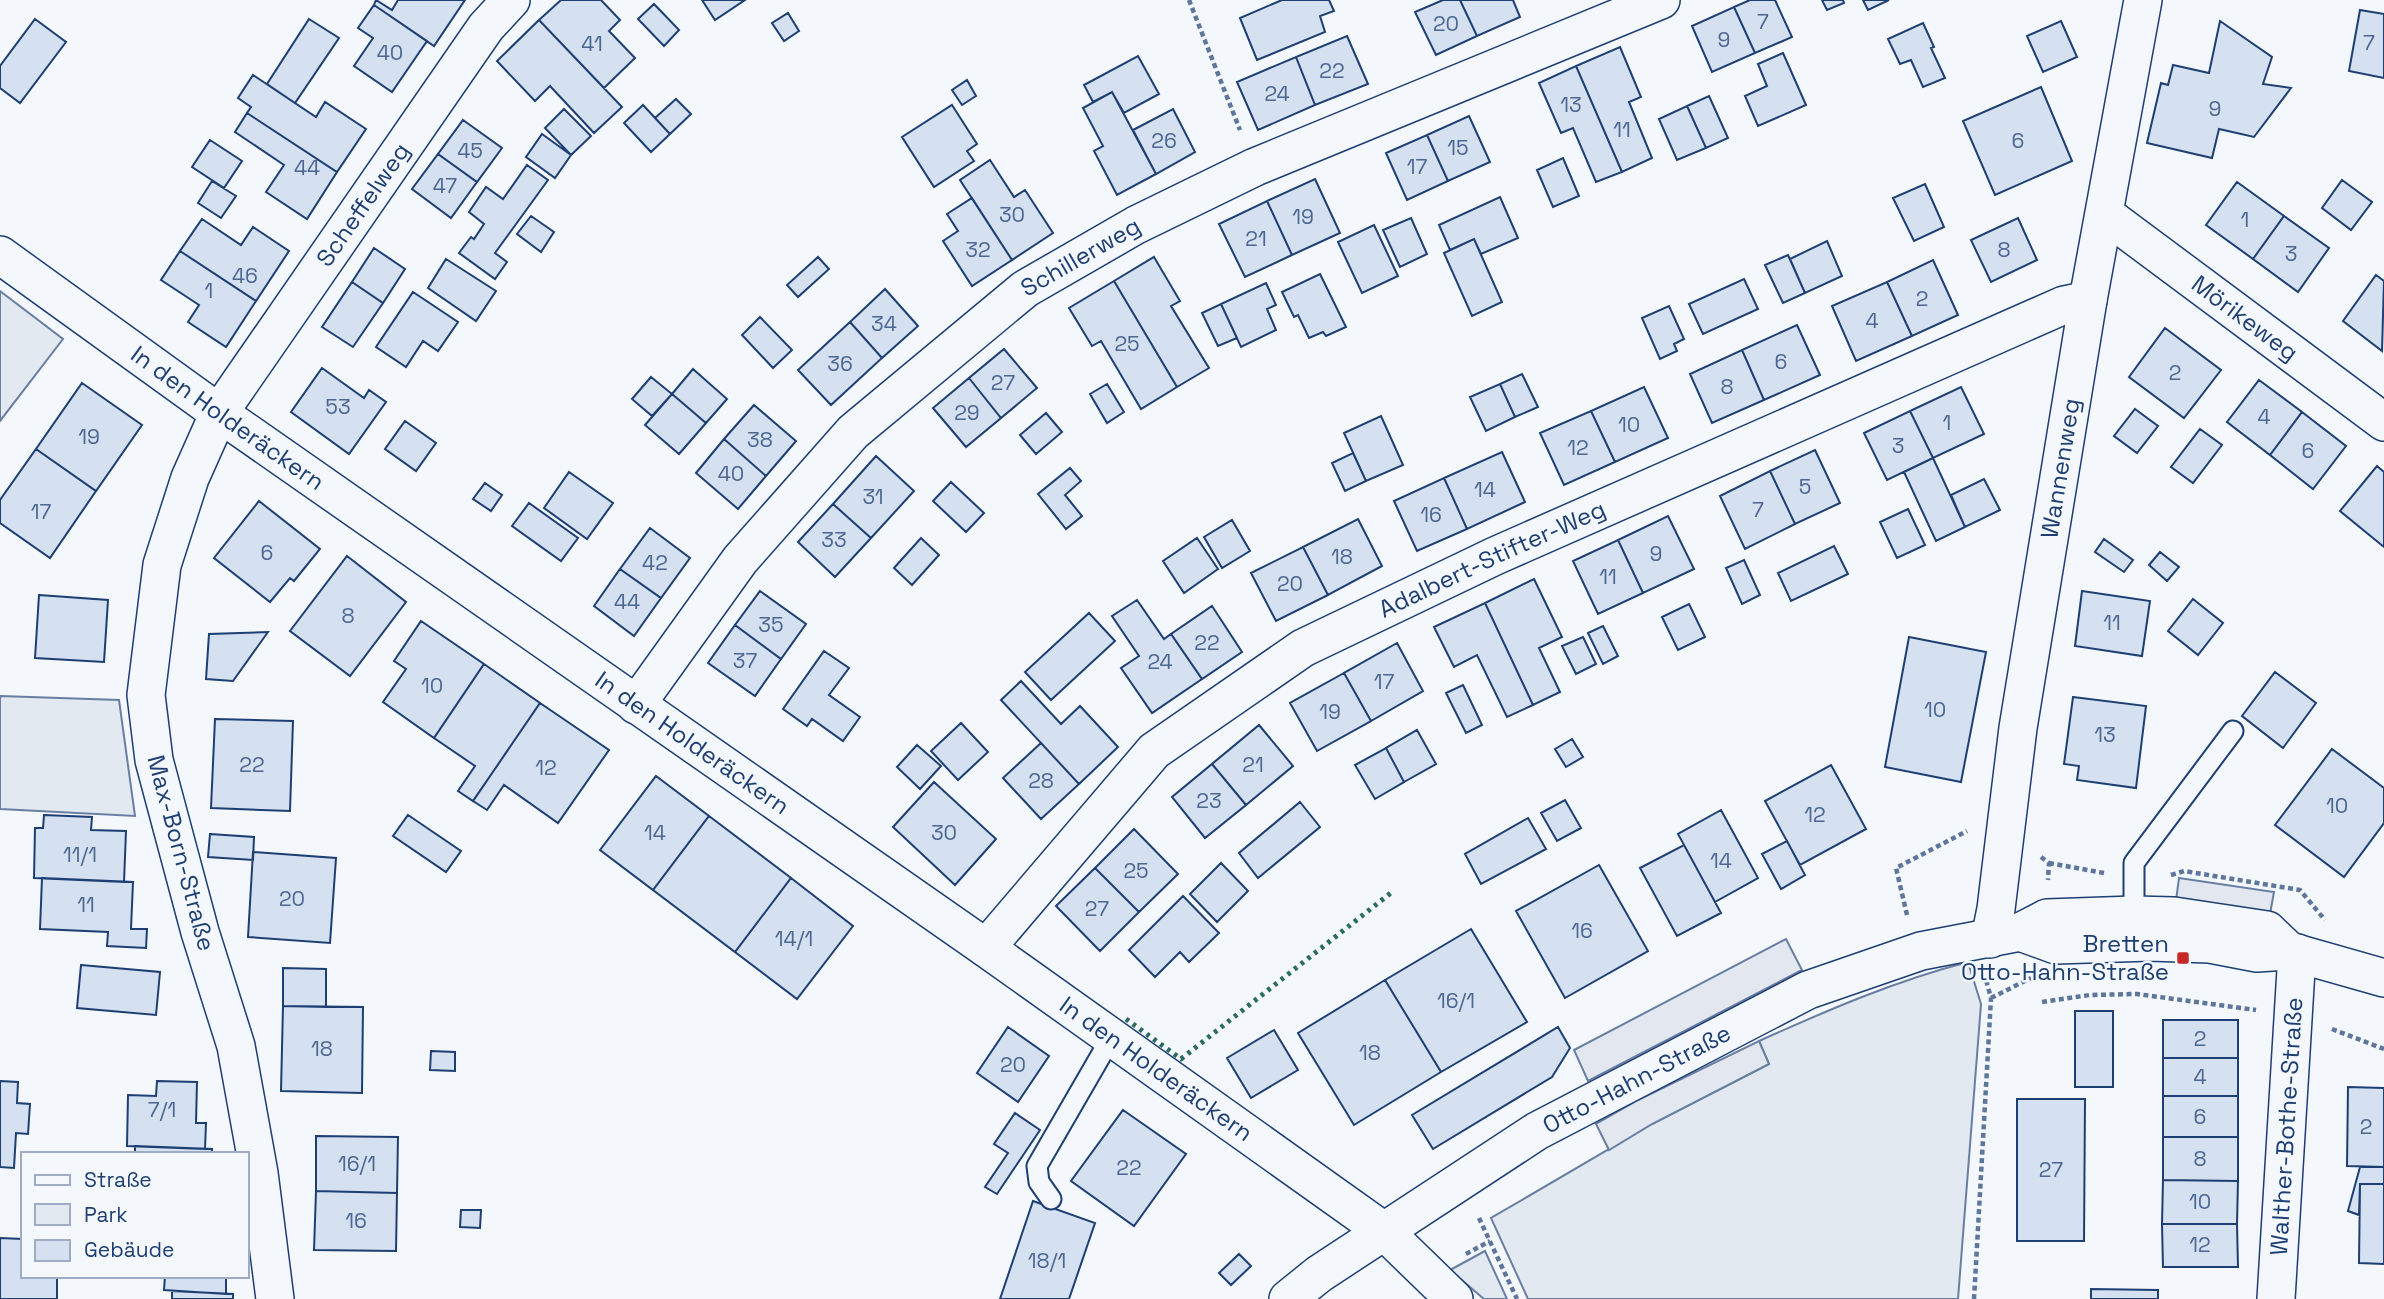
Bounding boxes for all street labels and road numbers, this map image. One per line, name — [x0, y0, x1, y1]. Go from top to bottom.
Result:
street label: Scheffelweg — [309, 136, 416, 272]
street label: Schillerweg — [1015, 210, 1146, 303]
street label: Mörikeweg — [2185, 268, 2305, 368]
street label: In den Holderäckern — [125, 338, 331, 497]
street label: Wannenweg — [2033, 396, 2087, 541]
street label: Adalbert-Stifter-Weg — [1373, 493, 1610, 625]
street label: In den Holderäckern — [589, 664, 796, 821]
street label: Max-Born-Straße — [140, 751, 223, 954]
street label: In den Holderäckern — [1054, 989, 1259, 1148]
street label: Walther-Bothe-Straße — [2263, 996, 2309, 1256]
street label: Otto-Hahn-Straße — [1537, 1017, 1736, 1140]

